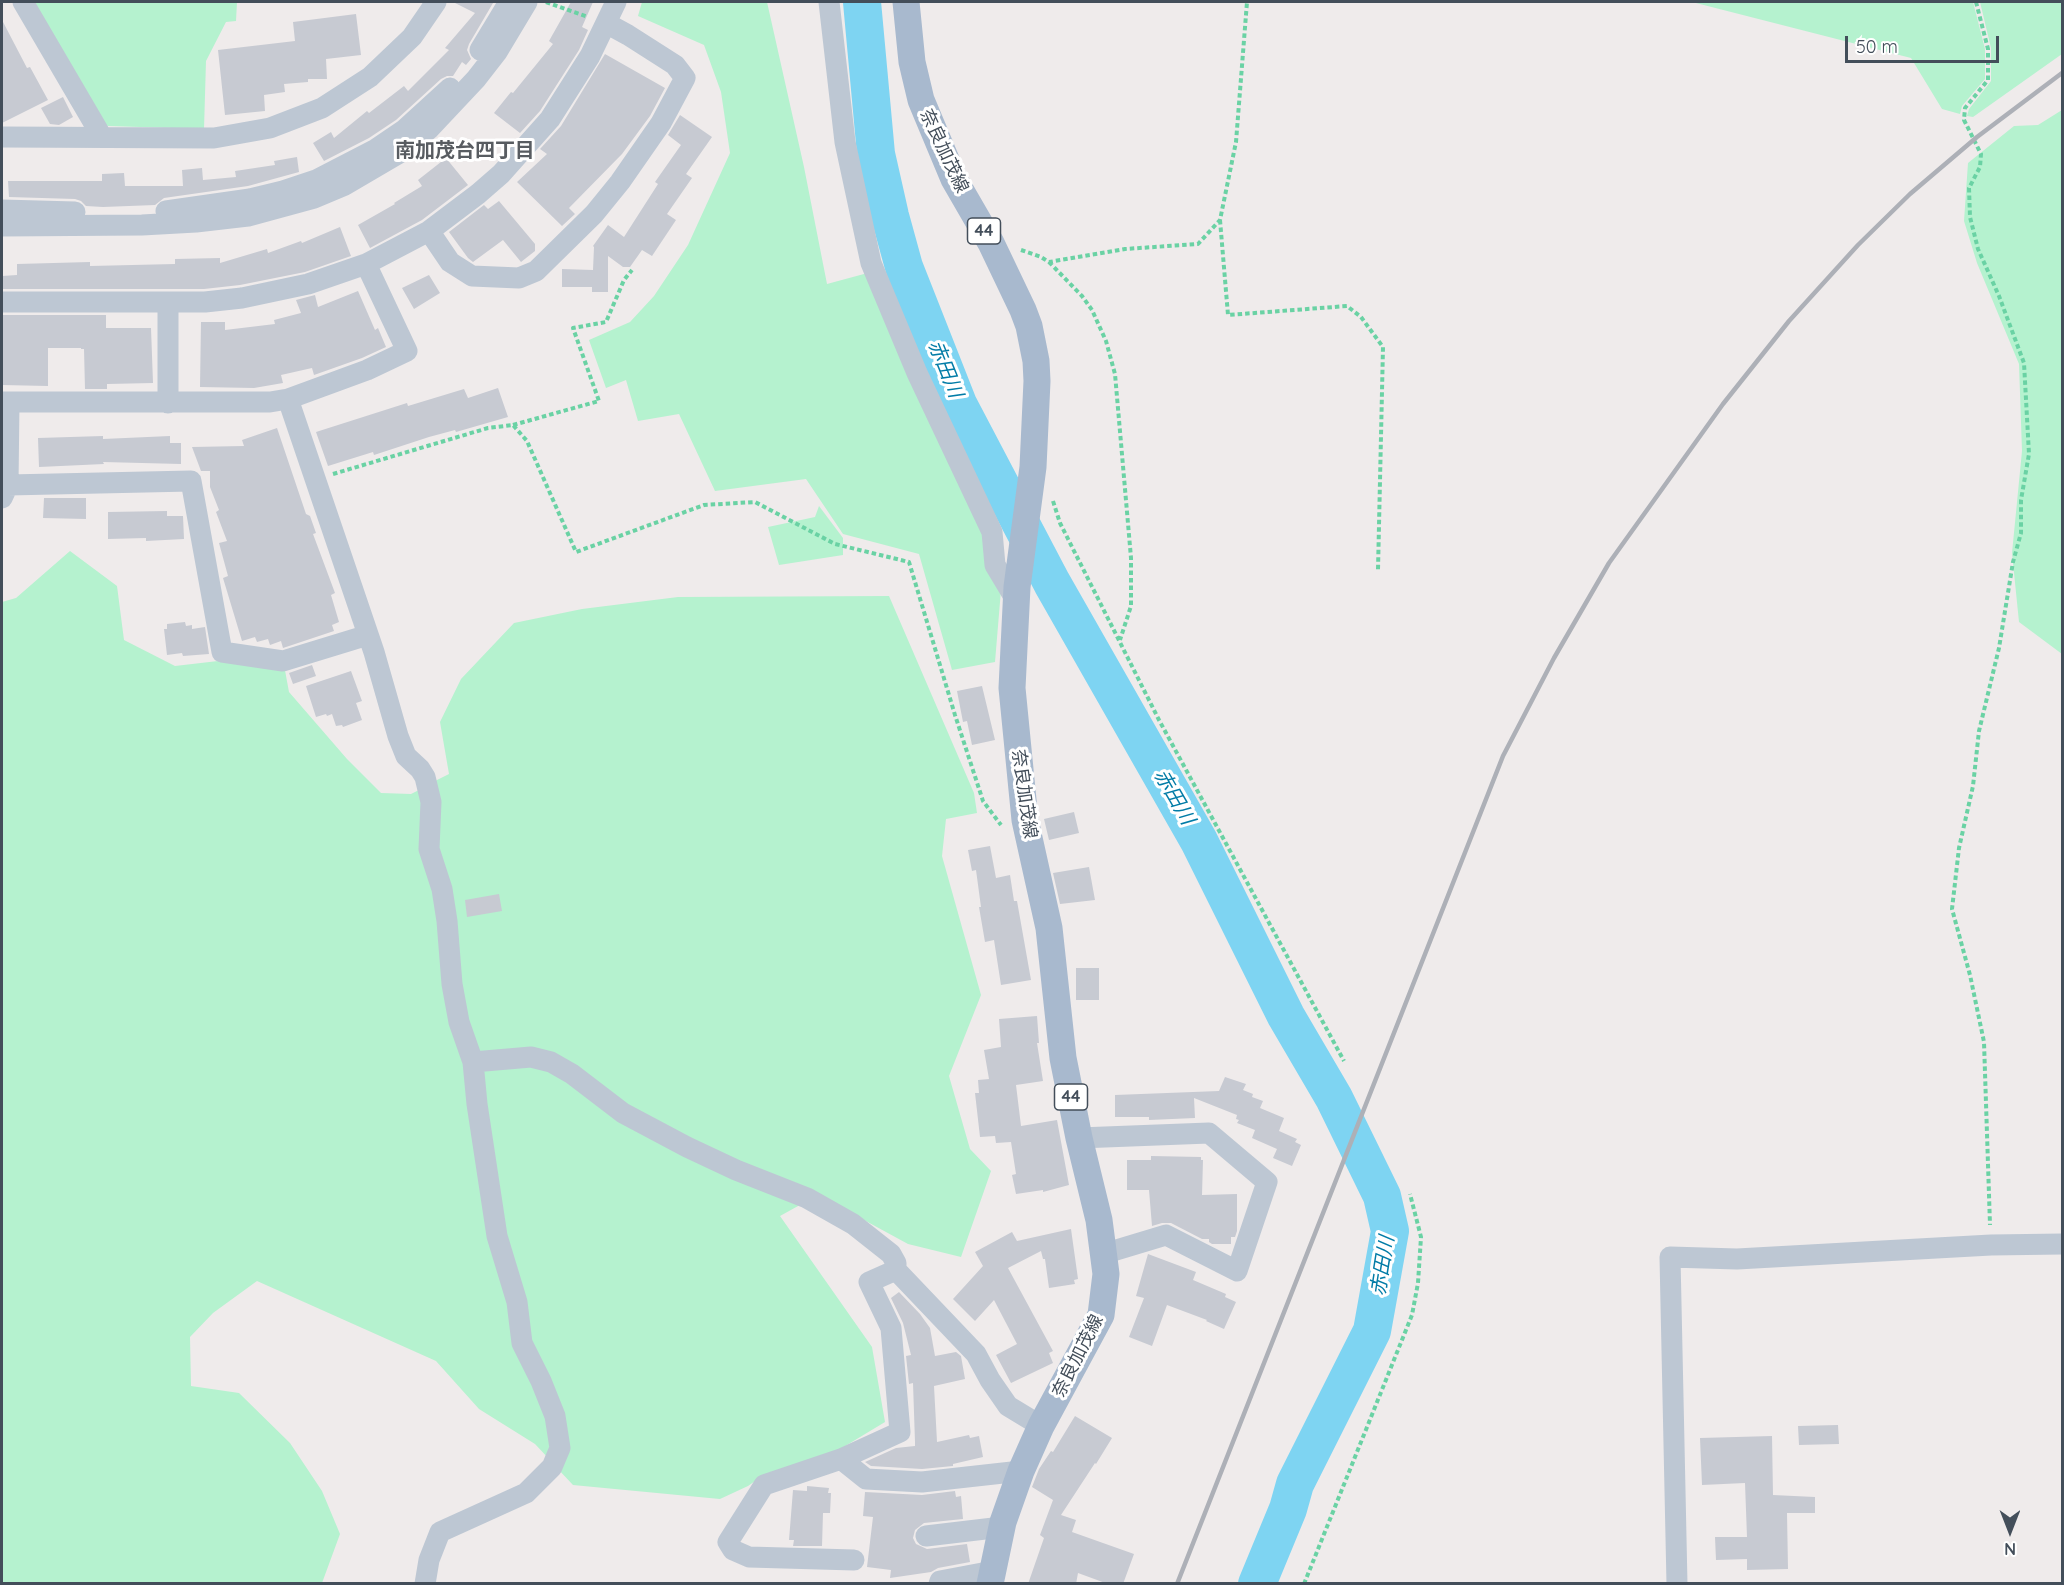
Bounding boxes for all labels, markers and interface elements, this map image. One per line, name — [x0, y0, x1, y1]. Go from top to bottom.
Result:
scale bar — [1848, 24, 2002, 62]
text: 50 m — [1856, 35, 1898, 58]
street label: 奈良加茂線 — [915, 106, 973, 196]
district label: 南加茂台四丁目 — [395, 139, 535, 163]
road number: 44 — [968, 218, 1000, 244]
water label: 赤田川 — [923, 337, 967, 401]
street label: 奈良加茂線 — [1007, 748, 1041, 840]
water label: 赤田川 — [1149, 765, 1199, 829]
road number: 44 — [1054, 1084, 1088, 1110]
water label: 赤田川 — [1366, 1234, 1400, 1298]
street label: 奈良加茂線 — [1048, 1311, 1108, 1401]
north arrow — [1980, 1501, 2040, 1561]
text: N — [2004, 1539, 2016, 1559]

